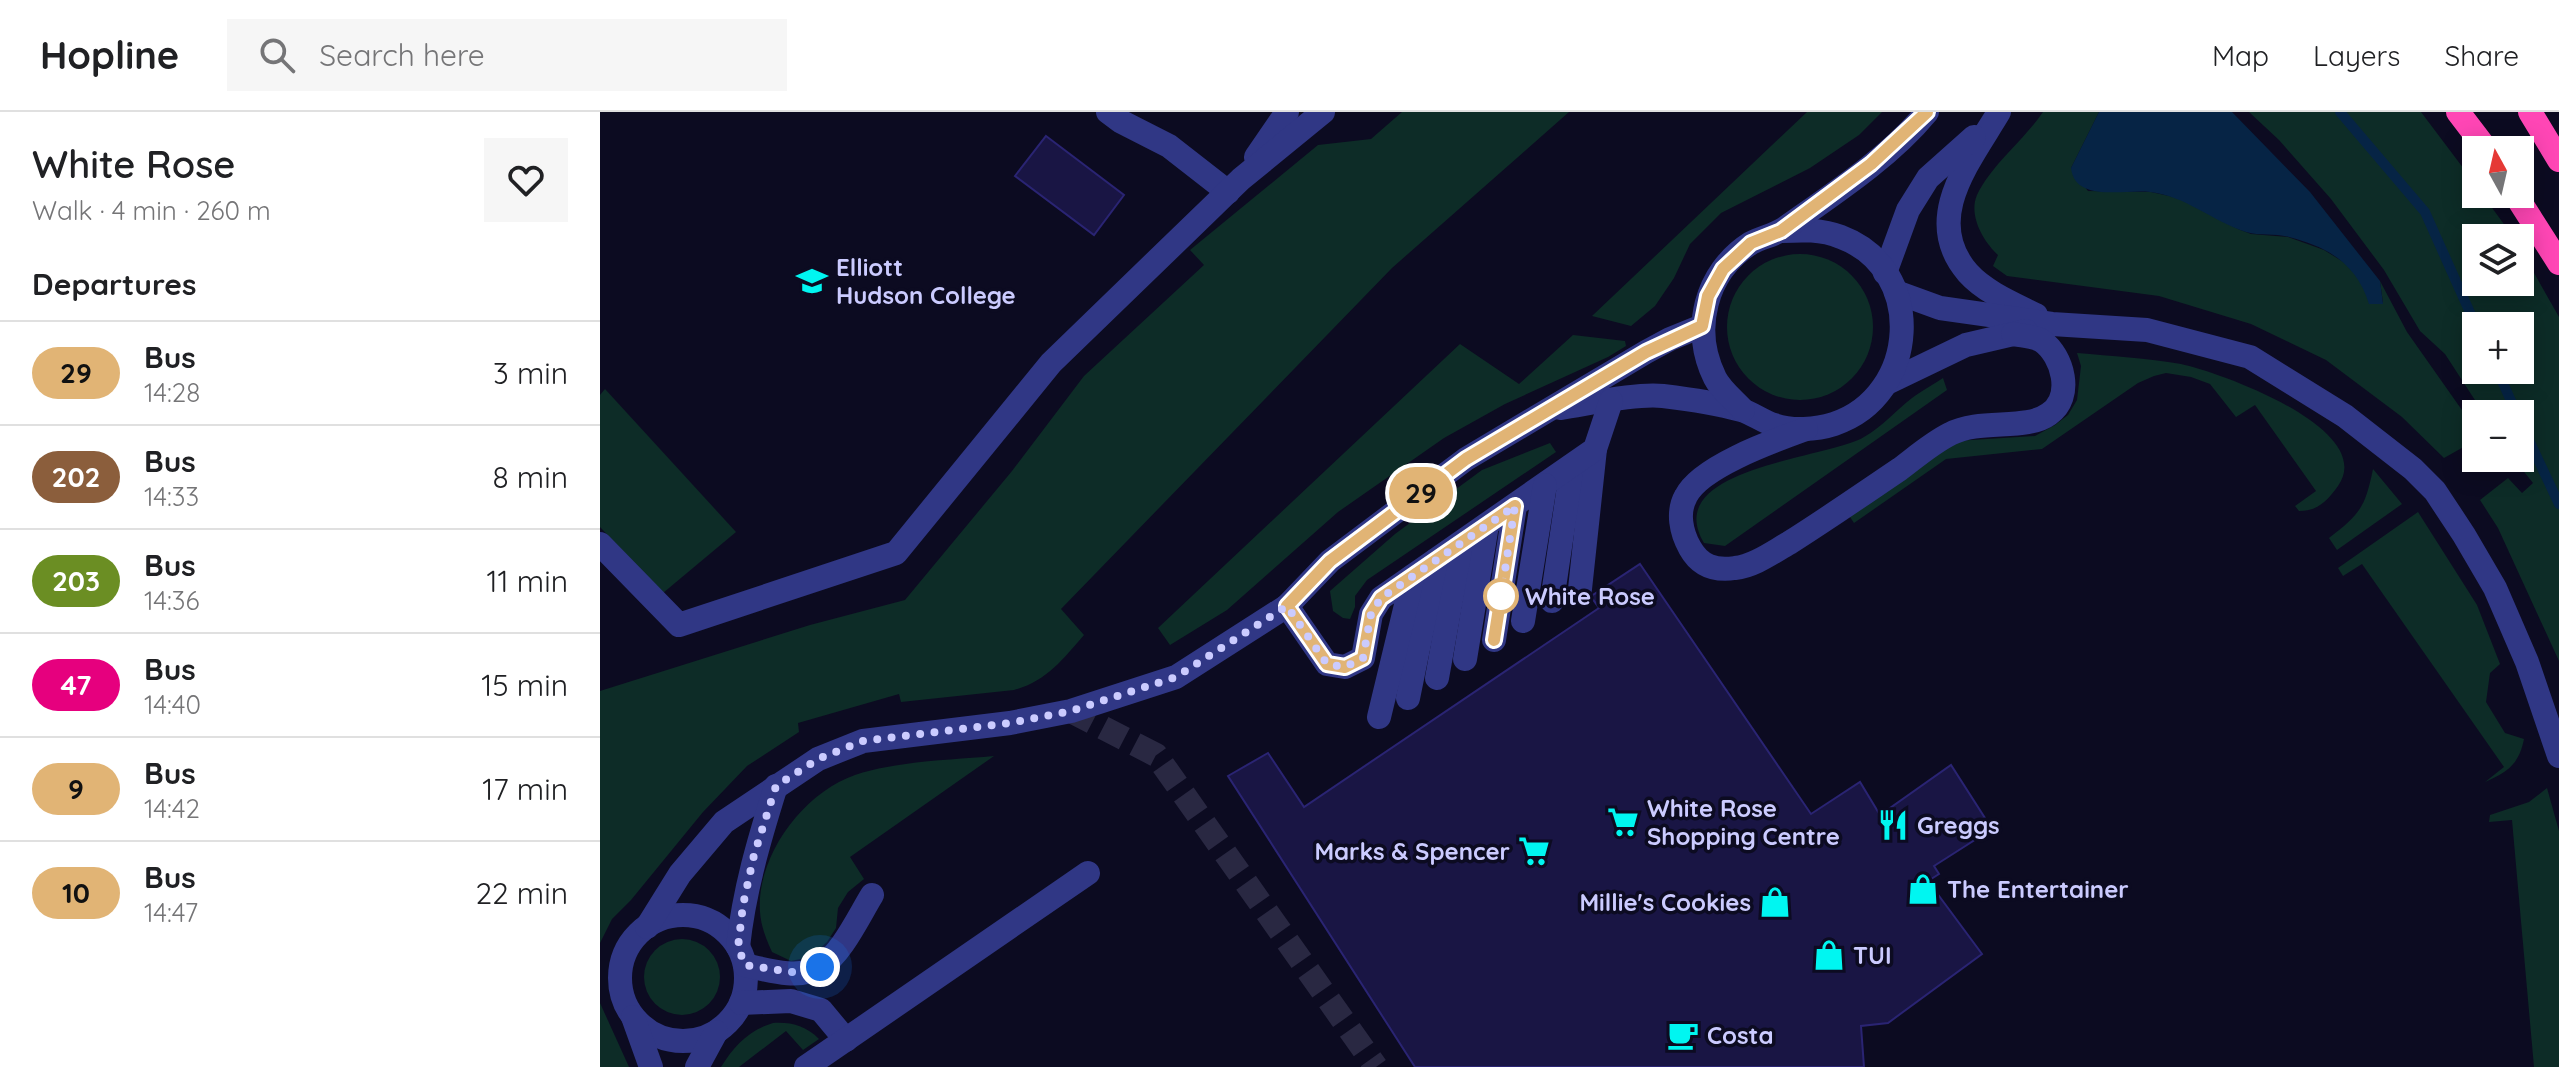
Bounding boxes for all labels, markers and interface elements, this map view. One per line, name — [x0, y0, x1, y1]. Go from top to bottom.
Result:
search box — [227, 19, 787, 91]
text: Hopline — [40, 31, 179, 79]
icon: search — [255, 33, 299, 77]
text: Search here — [319, 36, 485, 74]
text: Map — [2212, 38, 2269, 73]
text: Layers — [2313, 38, 2400, 73]
text: Share — [2444, 38, 2519, 73]
north arrow — [2462, 136, 2534, 208]
map controls — [2462, 136, 2534, 472]
button: heart — [484, 138, 568, 222]
text: White Rose — [32, 140, 235, 188]
text: Walk · 4 min · 260 m — [32, 194, 271, 227]
button: layers — [2462, 224, 2534, 296]
place label: Elliott Hudson College — [836, 252, 1016, 310]
school or university icon: Elliott Hudson College — [795, 264, 829, 298]
text: Departures — [32, 265, 197, 303]
button: + — [2462, 312, 2534, 384]
text: Bus — [144, 338, 196, 376]
text: 3 min — [493, 354, 568, 392]
text: 29 — [60, 355, 92, 390]
text: 14:28 — [144, 376, 200, 409]
button: − — [2462, 400, 2534, 472]
text: Bus — [144, 442, 196, 480]
text: 8 min — [492, 458, 568, 496]
text: 202 — [51, 459, 101, 494]
line badge: 29 — [1385, 467, 1457, 519]
text: 29 — [1405, 475, 1437, 510]
text: 14:33 — [144, 480, 199, 513]
text: Bus — [144, 546, 196, 584]
text: 11 min — [486, 562, 568, 600]
text: 203 — [52, 563, 100, 598]
marker: White Rose — [1484, 579, 1518, 613]
place label: White Rose — [1525, 581, 1655, 611]
text: 14:36 — [144, 584, 199, 617]
text: Bus — [144, 650, 196, 688]
text: 15 min — [481, 666, 568, 704]
text: 47 — [61, 667, 92, 702]
text: 14:40 — [144, 688, 201, 721]
text: Bus — [144, 754, 196, 792]
text: 17 min — [482, 770, 568, 808]
text: 9 — [68, 771, 84, 806]
text: 14:42 — [144, 792, 200, 825]
place label: White Rose Shopping Centre — [1647, 793, 1840, 851]
supermarket icon: White Rose Shopping Centre — [1606, 805, 1640, 839]
restaurant icon: Greggs — [1876, 808, 1910, 842]
place label: Greggs — [1917, 810, 2000, 840]
supermarket icon: Marks & Spencer — [1517, 834, 1551, 868]
place label: Marks & Spencer — [1314, 836, 1510, 866]
text: Bus — [144, 858, 196, 896]
shop icon: The Entertainer — [1906, 872, 1940, 906]
text: 22 min — [475, 874, 568, 912]
place label: The Entertainer — [1947, 874, 2129, 904]
text: 10 — [62, 875, 90, 910]
shop icon: Millie's Cookies — [1758, 885, 1792, 919]
place label: Millie's Cookies — [1579, 887, 1751, 917]
text: 14:47 — [144, 896, 198, 929]
shop icon: TUI — [1812, 938, 1846, 972]
place label: TUI — [1853, 940, 1892, 970]
your location — [800, 947, 840, 987]
cafe icon: Costa — [1666, 1018, 1700, 1052]
place label: Costa — [1707, 1020, 1773, 1050]

